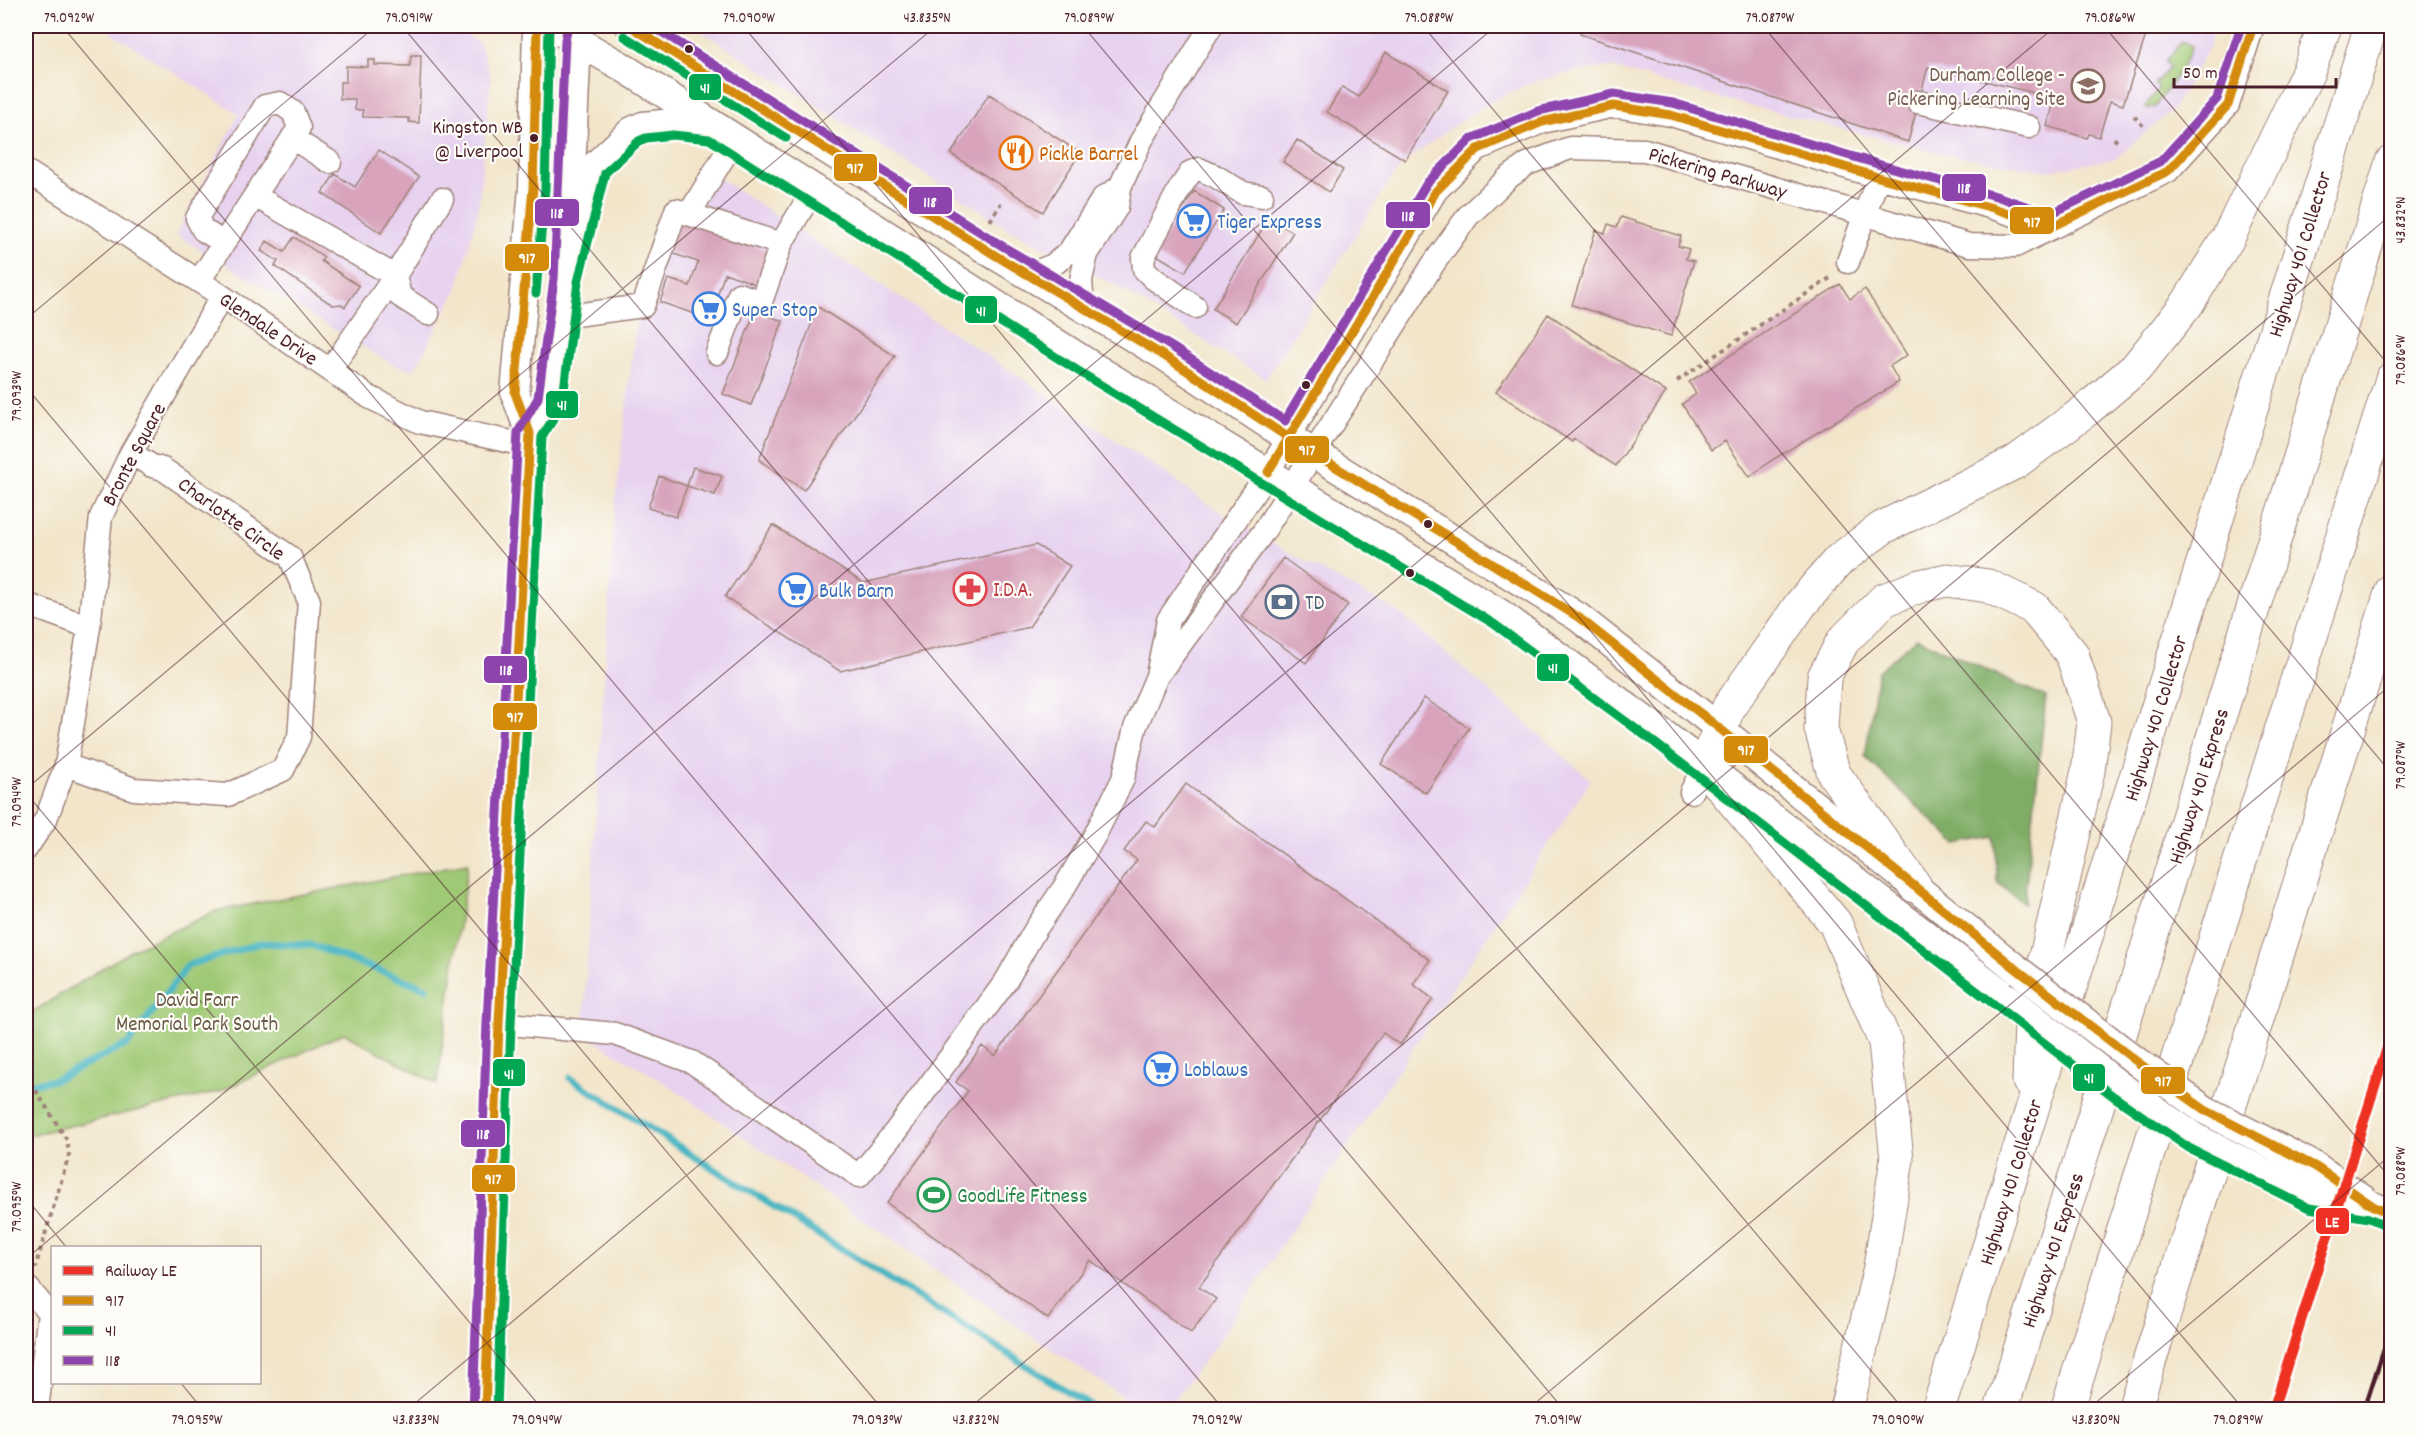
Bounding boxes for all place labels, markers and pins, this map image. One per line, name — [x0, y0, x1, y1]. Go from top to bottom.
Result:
unlabelled marker — [683, 43, 695, 55]
place label: Durham College - Pickering Learning Site — [1887, 62, 2065, 116]
school or university icon: Durham College - Pickering Learning Site — [2070, 68, 2106, 104]
place label: Kingston WB @ Liverpool — [433, 115, 523, 167]
marker: Kingston WB @ Liverpool — [528, 132, 540, 144]
restaurant icon: Pickle Barrel — [998, 135, 1034, 171]
place label: Pickle Barrel — [1039, 141, 1138, 171]
supermarket icon: Tiger Express — [1176, 203, 1212, 239]
place label: Tiger Express — [1217, 209, 1322, 239]
supermarket icon: Super Stop — [691, 291, 727, 327]
place label: Super Stop — [732, 297, 818, 327]
unlabelled marker — [1300, 379, 1312, 391]
unlabelled marker — [1422, 518, 1434, 530]
unlabelled marker — [1404, 567, 1416, 579]
pharmacy icon: I.D.A. — [952, 571, 988, 607]
supermarket icon: Bulk Barn — [778, 572, 814, 608]
place label: I.D.A. — [993, 577, 1032, 607]
place label: Bulk Barn — [819, 578, 894, 608]
bank icon: TD — [1264, 584, 1300, 620]
place label: TD — [1305, 590, 1324, 620]
supermarket icon: Loblaws — [1143, 1051, 1179, 1087]
place label: Loblaws — [1184, 1057, 1248, 1087]
sports icon: GoodLife Fitness — [916, 1177, 952, 1213]
place label: GoodLife Fitness — [957, 1183, 1088, 1213]

